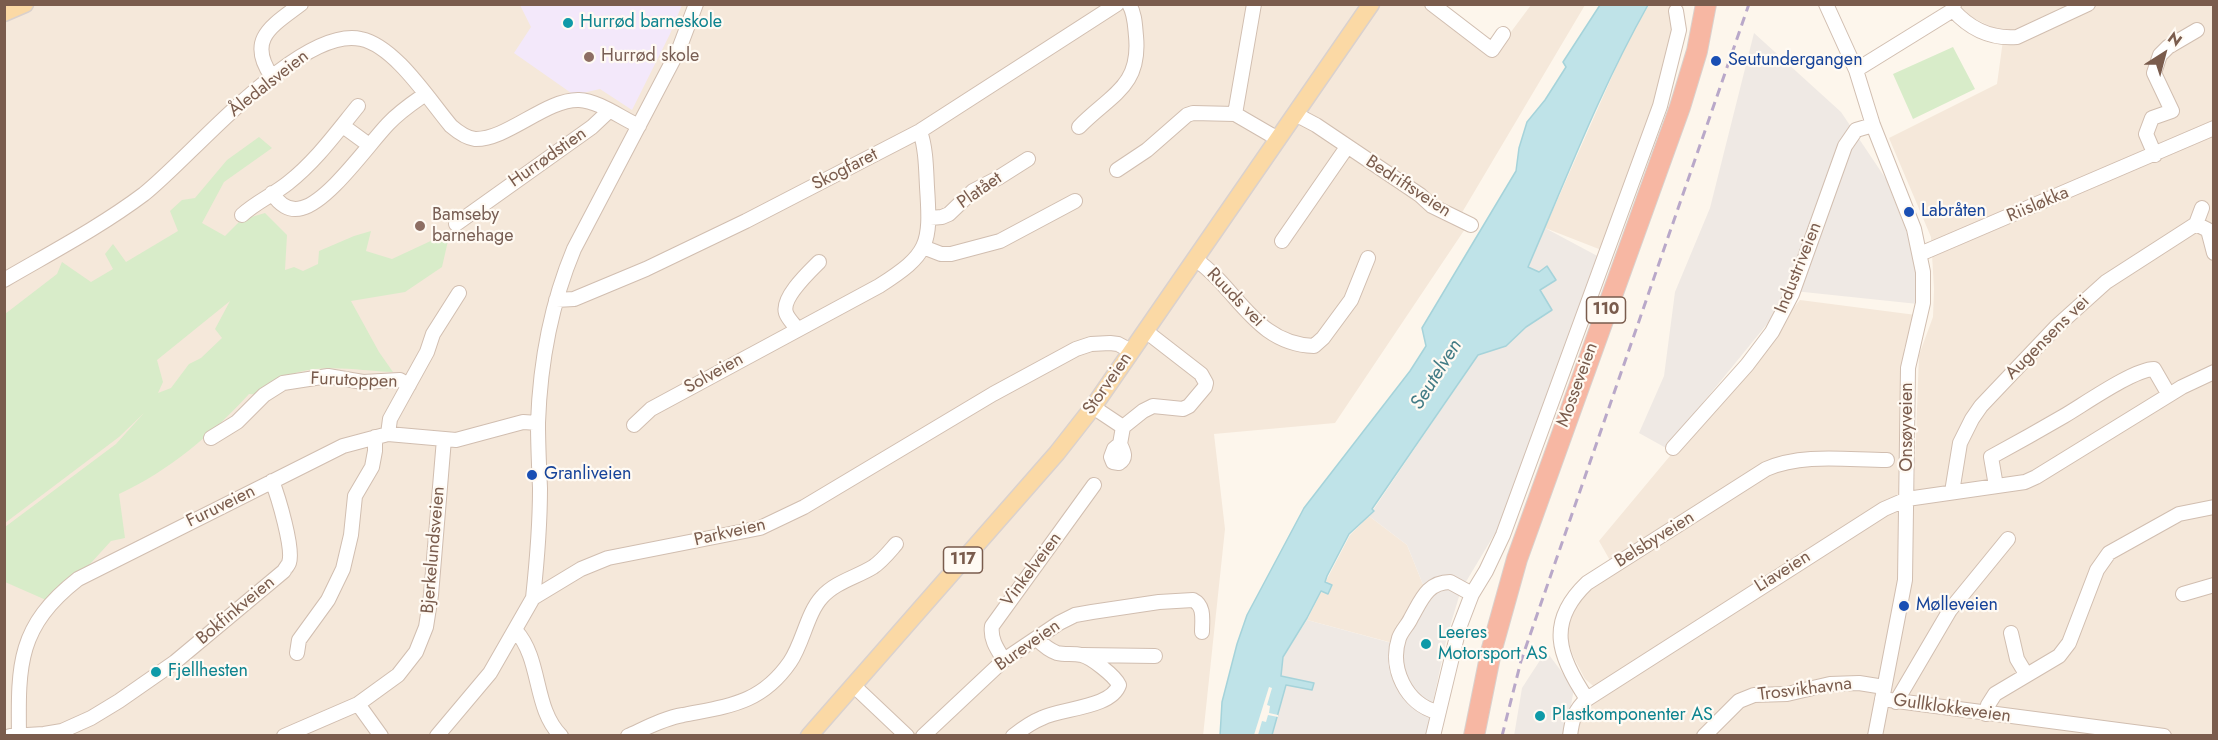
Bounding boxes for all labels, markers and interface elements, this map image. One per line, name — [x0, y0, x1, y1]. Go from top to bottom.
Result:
place label: Hurrød barneskole — [580, 12, 722, 34]
marker: Hurrød barneskole — [561, 16, 575, 30]
north arrow — [2134, 24, 2194, 84]
text: N — [2163, 26, 2187, 52]
street label: Åledalsveien — [225, 46, 313, 122]
place label: Hurrød skole — [601, 46, 699, 68]
marker: Hurrød skole — [582, 50, 596, 64]
place label: Seutundergangen — [1728, 50, 1863, 72]
marker: Seutundergangen — [1709, 54, 1723, 68]
street label: Hurrødstien — [505, 123, 591, 193]
street label: Skogfaret — [809, 144, 881, 196]
street label: Bedriftsveien — [1361, 151, 1455, 223]
street label: Platået — [954, 168, 1006, 214]
street label: Riisløkka — [2004, 182, 2072, 228]
place label: Labråten — [1921, 201, 1986, 223]
place label: Bamseby barnehage — [432, 205, 513, 248]
marker: Labråten — [1902, 205, 1916, 219]
marker: Bamseby barnehage — [413, 219, 427, 233]
street label: Industriveien — [1771, 219, 1827, 317]
street label: Ruuds vei — [1202, 264, 1268, 332]
street label: Augensens vei — [2001, 291, 2095, 385]
road number: 110 — [1586, 297, 1626, 323]
water label: Seutelven — [1406, 335, 1468, 415]
street label: Mosseveien — [1553, 340, 1603, 430]
street label: Solveien — [681, 349, 747, 399]
street label: Storveien — [1079, 349, 1137, 419]
street label: Furutoppen — [310, 369, 398, 393]
street label: Onsøyveien — [1897, 382, 1919, 472]
place label: Granliveien — [544, 464, 631, 486]
marker: Granliveien — [525, 468, 539, 482]
street label: Furuveien — [183, 481, 259, 533]
street label: Bjerkelundsveien — [418, 485, 450, 615]
street label: Belsbyveien — [1611, 507, 1699, 573]
street label: Parkveien — [692, 514, 768, 552]
street label: Vinkelveien — [997, 529, 1067, 611]
road number: 117 — [944, 547, 982, 573]
street label: Liaveien — [1751, 547, 1815, 597]
street label: Bokfinkveien — [192, 572, 280, 650]
place label: Mølleveien — [1916, 595, 1998, 617]
marker: Mølleveien — [1897, 599, 1911, 613]
street label: Bureveien — [991, 616, 1065, 676]
place label: Leeres Motorsport AS — [1438, 623, 1548, 666]
marker: Leeres Motorsport AS — [1419, 637, 1433, 651]
place label: Fjellhesten — [168, 661, 248, 683]
marker: Fjellhesten — [149, 665, 163, 679]
street label: Trosvikhavna — [1757, 674, 1853, 706]
street label: Gullklokkeveien — [1892, 690, 2012, 728]
place label: Plastkomponenter AS — [1552, 705, 1713, 727]
marker: Plastkomponenter AS — [1533, 709, 1547, 723]

